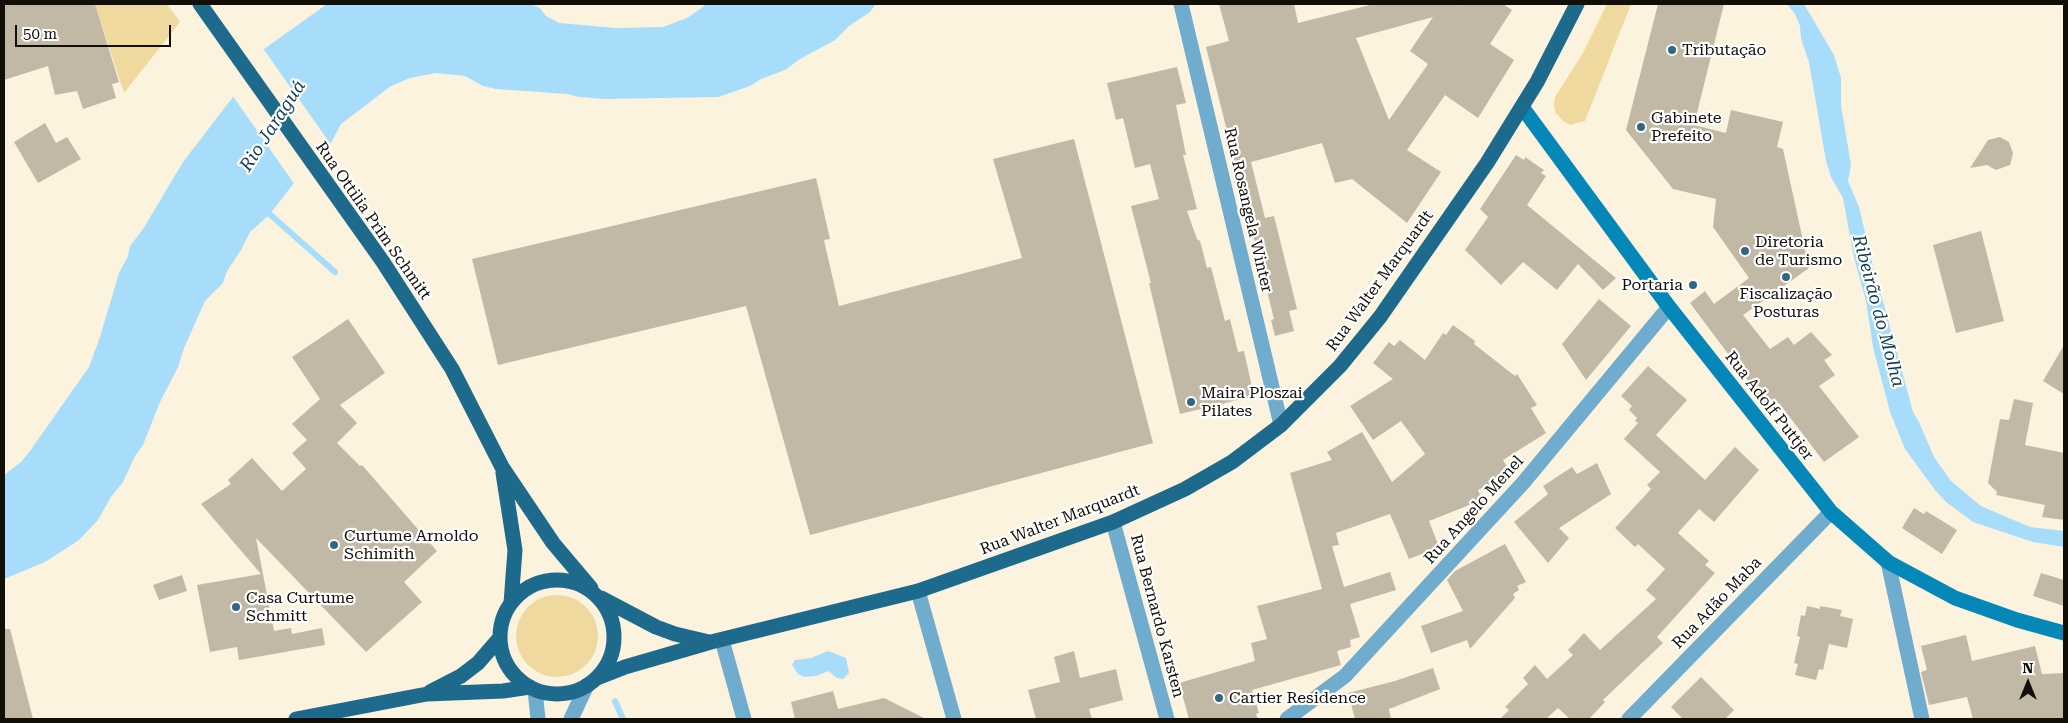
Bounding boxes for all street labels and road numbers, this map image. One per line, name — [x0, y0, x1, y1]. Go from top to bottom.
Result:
street label: Rua Rosangela Winter — [1220, 126, 1276, 294]
street label: Rua Ottilia Prim Schmitt — [311, 138, 435, 304]
street label: Rua Walter Marquardt — [1322, 207, 1438, 355]
street label: Rua Adolf Puttjer — [1721, 348, 1817, 464]
street label: Rua Angelo Menel — [1420, 452, 1528, 568]
street label: Rua Walter Marquardt — [977, 481, 1143, 559]
street label: Rua Bernardo Karsten — [1126, 532, 1188, 700]
street label: Rua Adão Maba — [1668, 553, 1766, 653]

